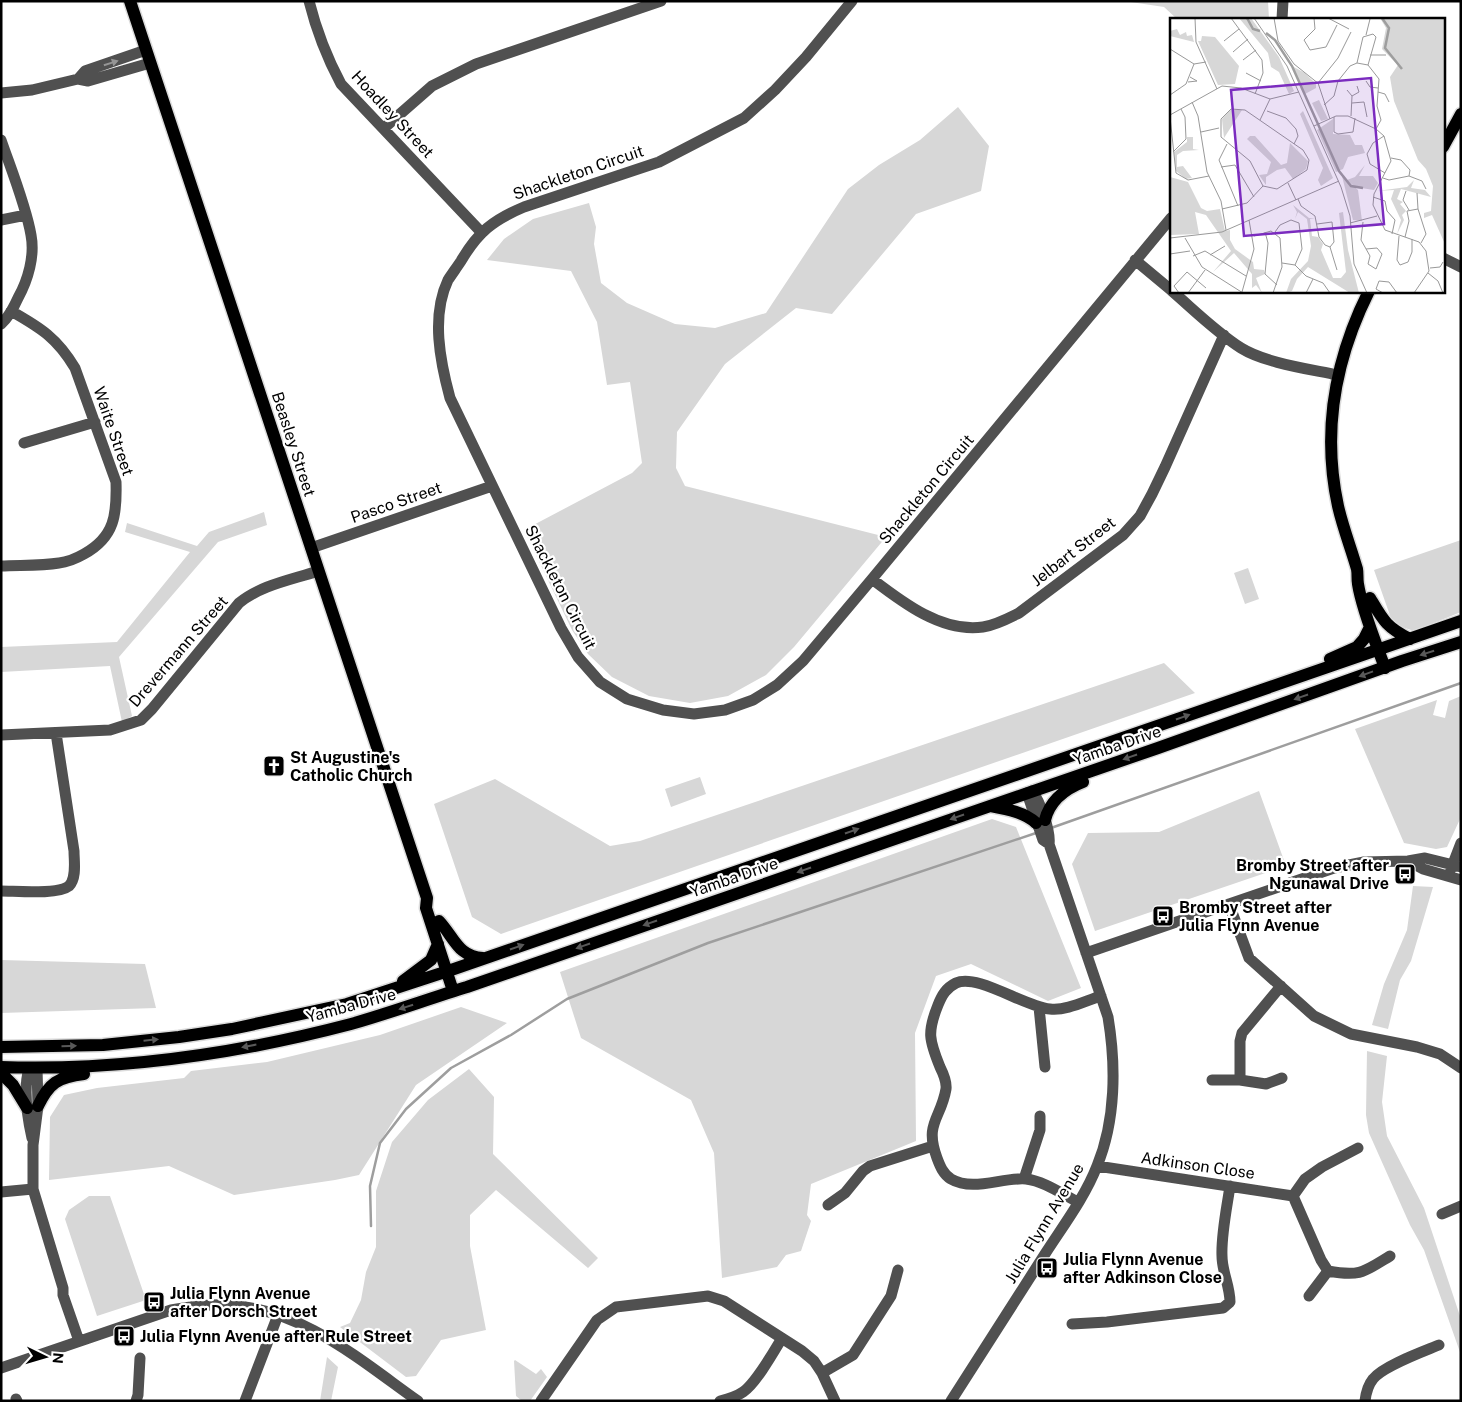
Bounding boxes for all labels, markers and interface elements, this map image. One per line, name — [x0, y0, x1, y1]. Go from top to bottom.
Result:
inset map — [1170, 18, 1444, 292]
one-way arrow — [103, 58, 118, 66]
street label: Hoadley Street — [347, 67, 438, 162]
street label: Shackleton Circuit — [510, 141, 646, 204]
street label: Waite Street — [89, 384, 138, 478]
street label: Beasley Street — [268, 389, 319, 499]
street label: Shackleton Circuit — [875, 431, 978, 548]
street label: Pasco Street — [348, 478, 444, 527]
street label: Jelbart Street — [1028, 513, 1119, 590]
street label: Shackleton Circuit — [521, 522, 600, 653]
street label: Drevermann Street — [125, 592, 232, 711]
one-way arrow — [1419, 650, 1434, 658]
one-way arrow — [1358, 671, 1373, 679]
one-way arrow — [1293, 694, 1308, 702]
one-way arrow — [1176, 713, 1191, 721]
street label: Yamba Drive — [1071, 722, 1164, 769]
place label: St Augustine's Catholic Church — [290, 748, 412, 785]
one-way arrow — [1122, 753, 1137, 761]
church icon: St Augustine's Catholic Church — [262, 754, 286, 778]
one-way arrow — [950, 814, 965, 821]
one-way arrow — [845, 827, 860, 835]
street label: Yamba Drive — [688, 854, 781, 901]
place label: Bromby Street after Ngunawal Drive — [1236, 856, 1389, 893]
bus stop icon: Bromby Street after Ngunawal Drive — [1393, 862, 1417, 886]
one-way arrow — [796, 866, 811, 874]
place label: Bromby Street after Julia Flynn Avenue — [1179, 898, 1332, 935]
bus stop icon: Bromby Street after Julia Flynn Avenue — [1151, 904, 1175, 928]
one-way arrow — [643, 920, 658, 927]
one-way arrow — [509, 943, 524, 950]
one-way arrow — [576, 943, 591, 950]
street label: Yamba Drive — [304, 984, 398, 1027]
one-way arrow — [399, 1003, 414, 1011]
one-way arrow — [143, 1036, 159, 1044]
one-way arrow — [61, 1042, 77, 1050]
one-way arrow — [241, 1043, 257, 1051]
street label: Adkinson Close — [1140, 1148, 1256, 1183]
street label: Julia Flynn Avenue — [1001, 1160, 1088, 1287]
place label: Julia Flynn Avenue after Adkinson Close — [1063, 1250, 1222, 1287]
bus stop icon: Julia Flynn Avenue after Adkinson Close — [1035, 1256, 1059, 1280]
place label: Julia Flynn Avenue after Dorsch Street — [170, 1284, 318, 1321]
bus stop icon: Julia Flynn Avenue after Dorsch Street — [142, 1290, 166, 1314]
bus stop icon: Julia Flynn Avenue after Rule Street — [112, 1324, 136, 1348]
place label: Julia Flynn Avenue after Rule Street — [140, 1327, 412, 1346]
north arrow — [20, 1332, 70, 1382]
text: N — [50, 1352, 66, 1364]

